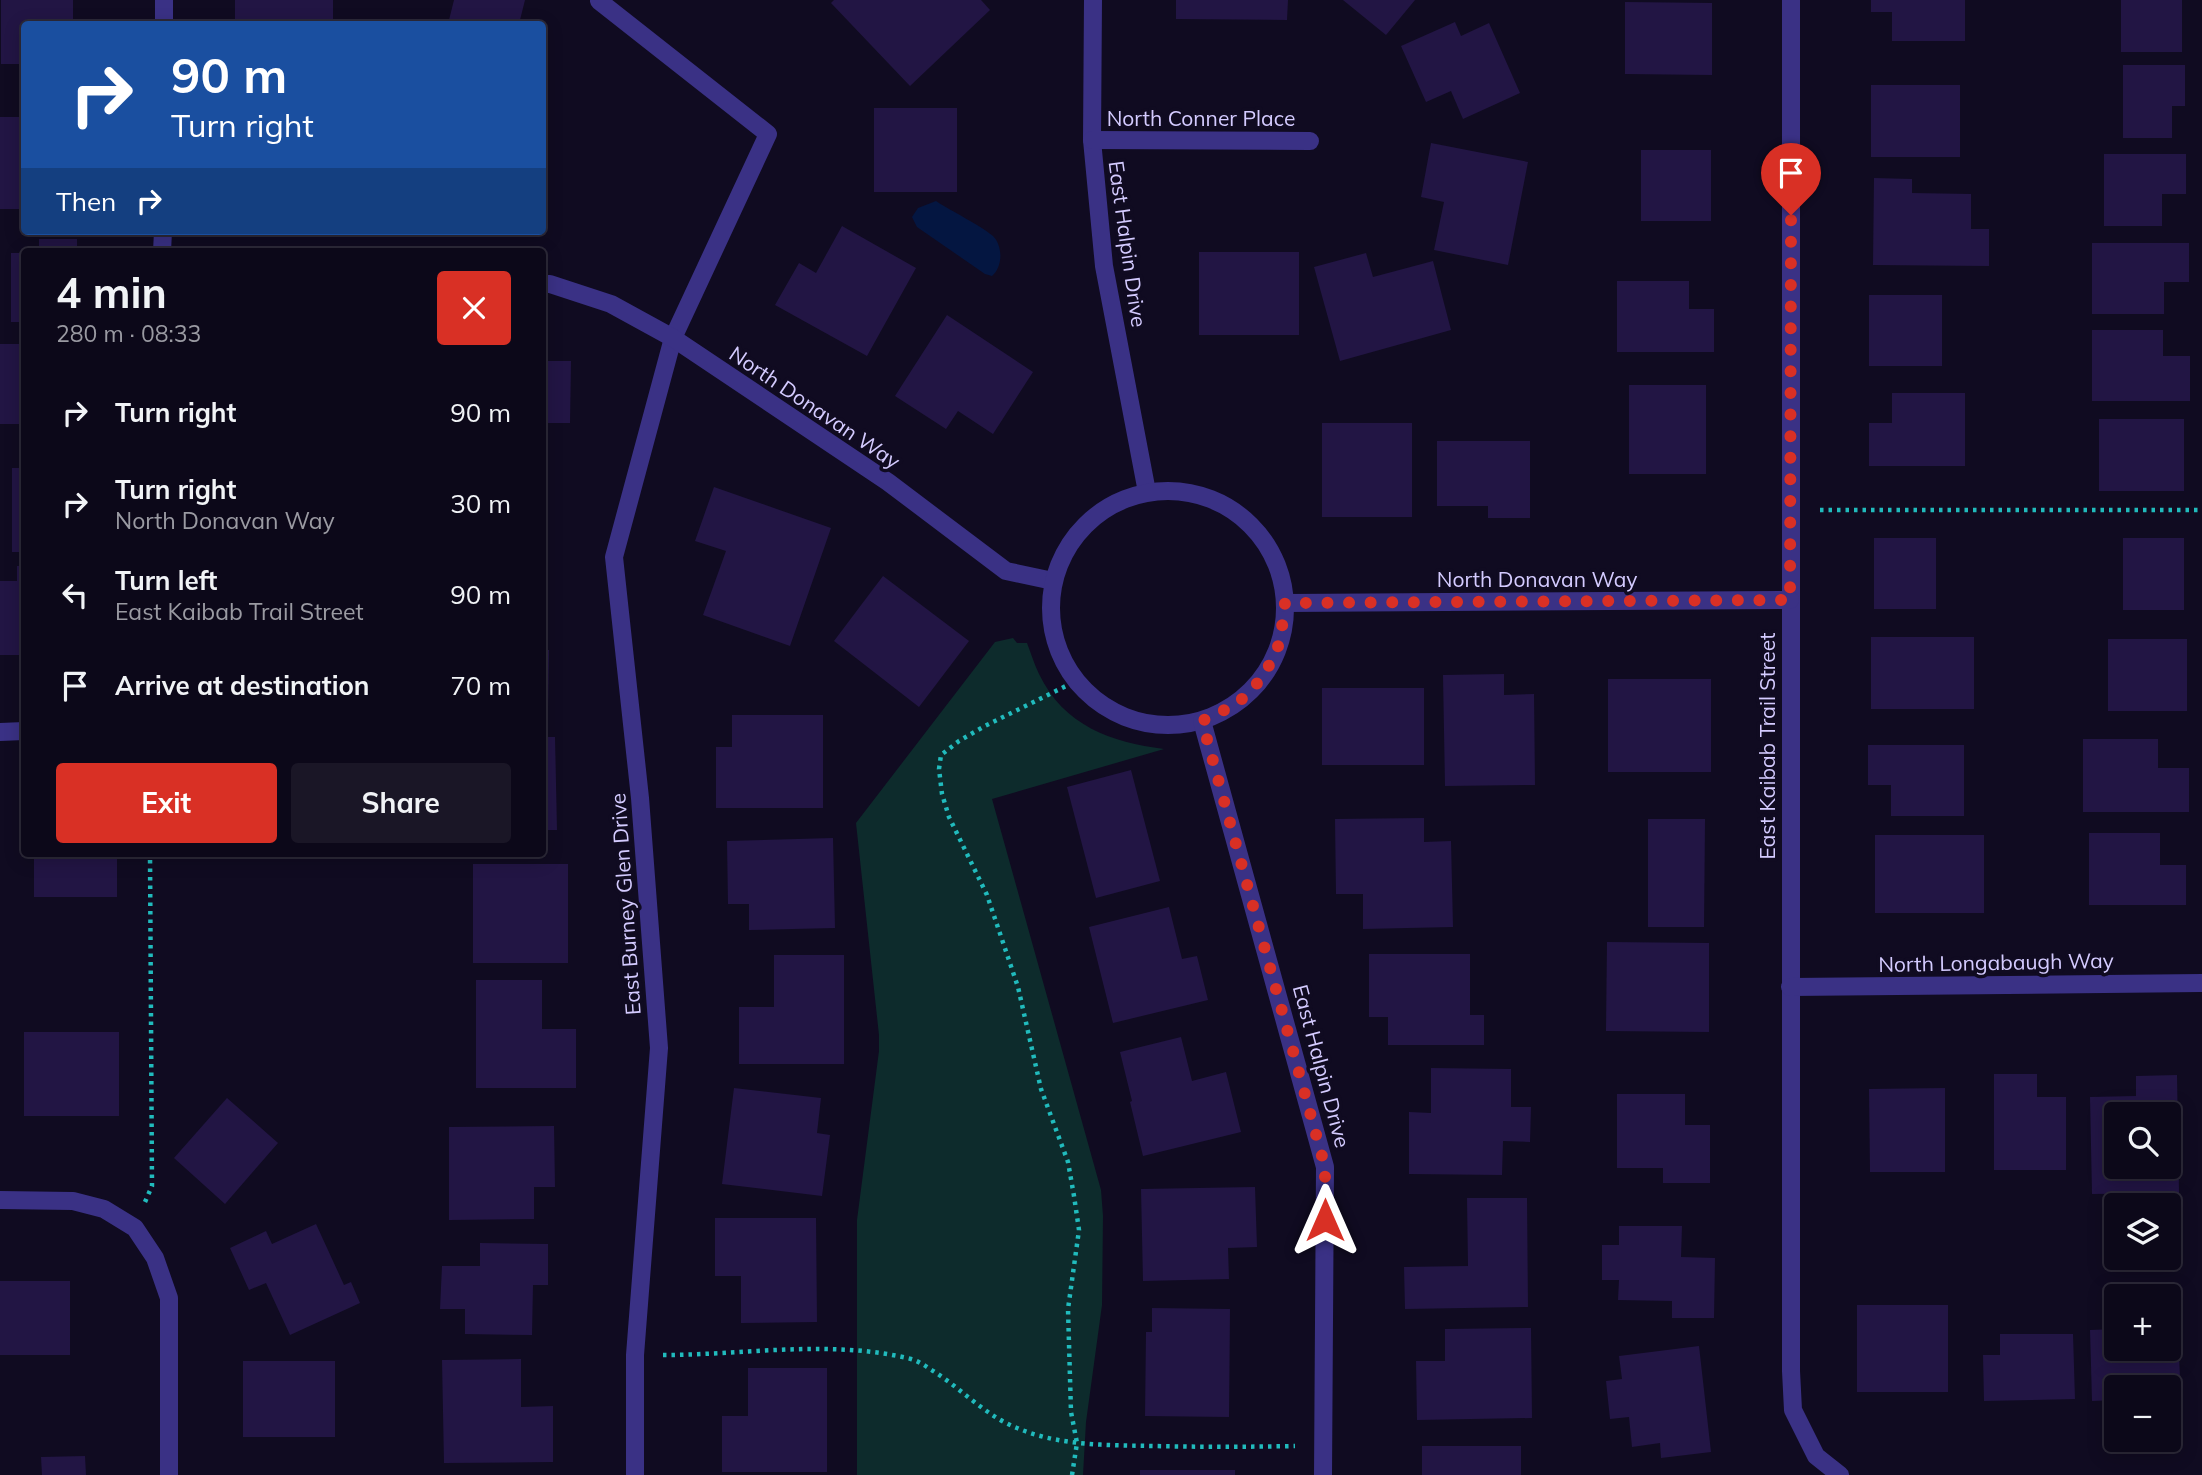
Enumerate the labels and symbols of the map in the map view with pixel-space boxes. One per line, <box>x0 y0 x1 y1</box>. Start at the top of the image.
street label: North Conner Place <box>1107 105 1295 131</box>
pin <box>1761 143 1821 215</box>
street label: East Halpin Drive <box>1103 159 1153 329</box>
street label: North Donavan Way <box>725 340 905 474</box>
street label: North Donavan Way <box>1437 566 1637 592</box>
street label: East Kaibab Trail Street <box>1754 633 1780 859</box>
street label: East Burney Glen Drive <box>604 792 646 1016</box>
street label: North Longabaugh Way <box>1878 947 2114 977</box>
street label: East Halpin Drive <box>1288 982 1356 1150</box>
position arrow <box>1288 1183 1362 1257</box>

